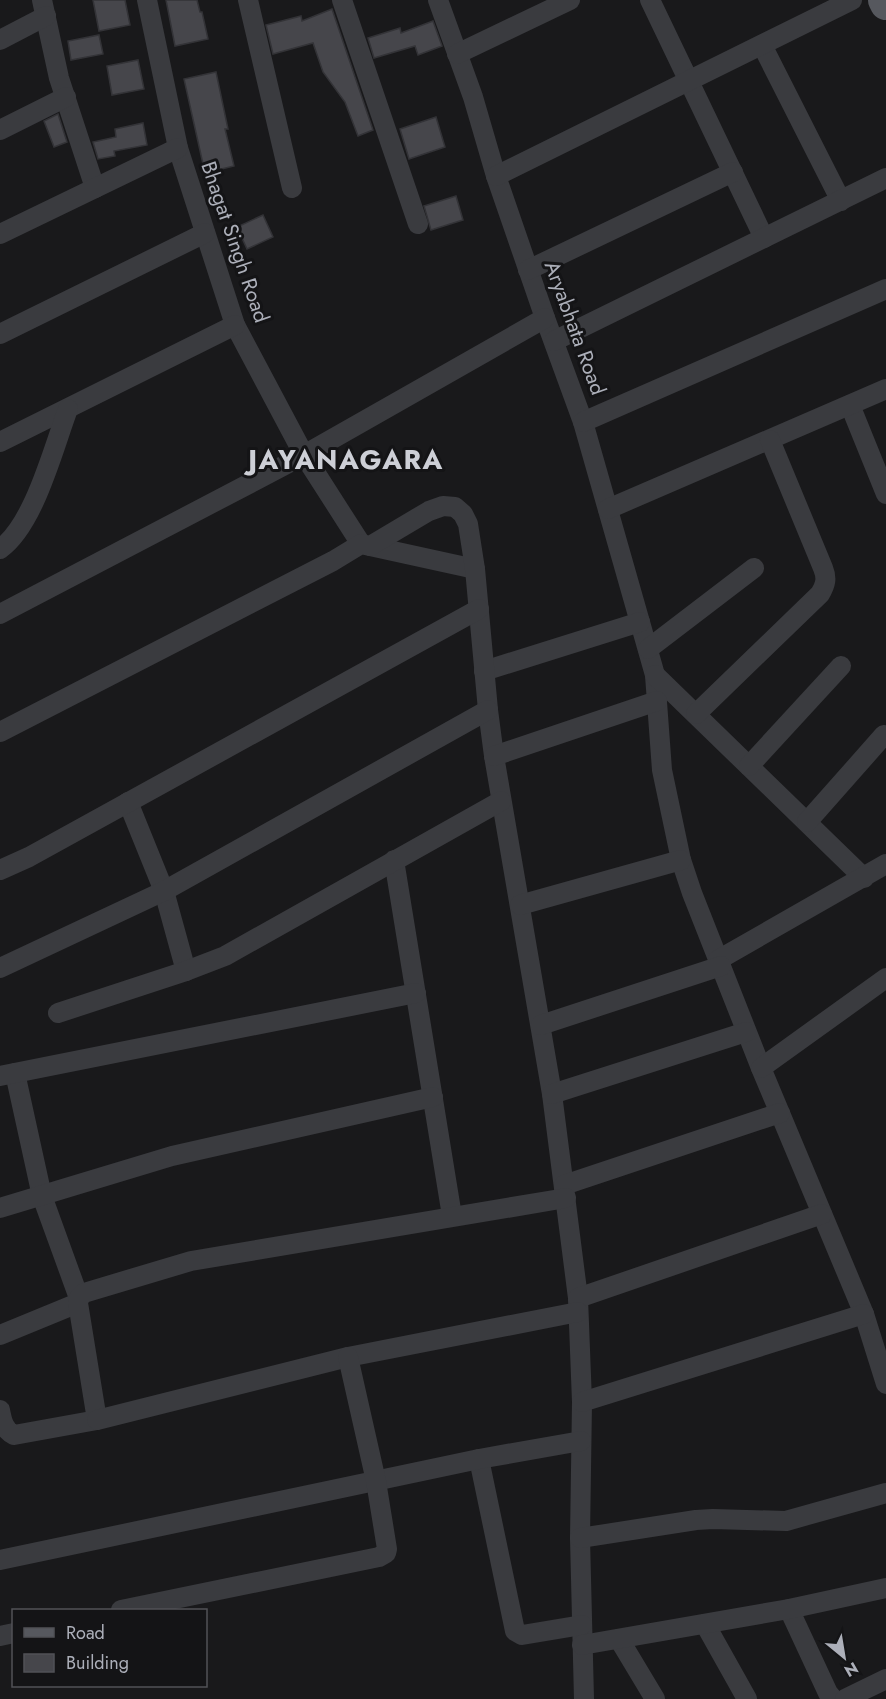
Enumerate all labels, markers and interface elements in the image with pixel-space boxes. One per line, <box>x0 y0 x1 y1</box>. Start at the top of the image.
street label: Bhagat Singh Road <box>193 157 277 327</box>
street label: Aryabhata Road <box>537 257 613 399</box>
district label: JAYANAGARA <box>243 440 444 479</box>
legend <box>12 1609 207 1687</box>
text: Road <box>66 1620 105 1646</box>
north arrow <box>814 1627 874 1687</box>
text: Building <box>66 1650 129 1676</box>
text: N <box>840 1656 863 1683</box>

